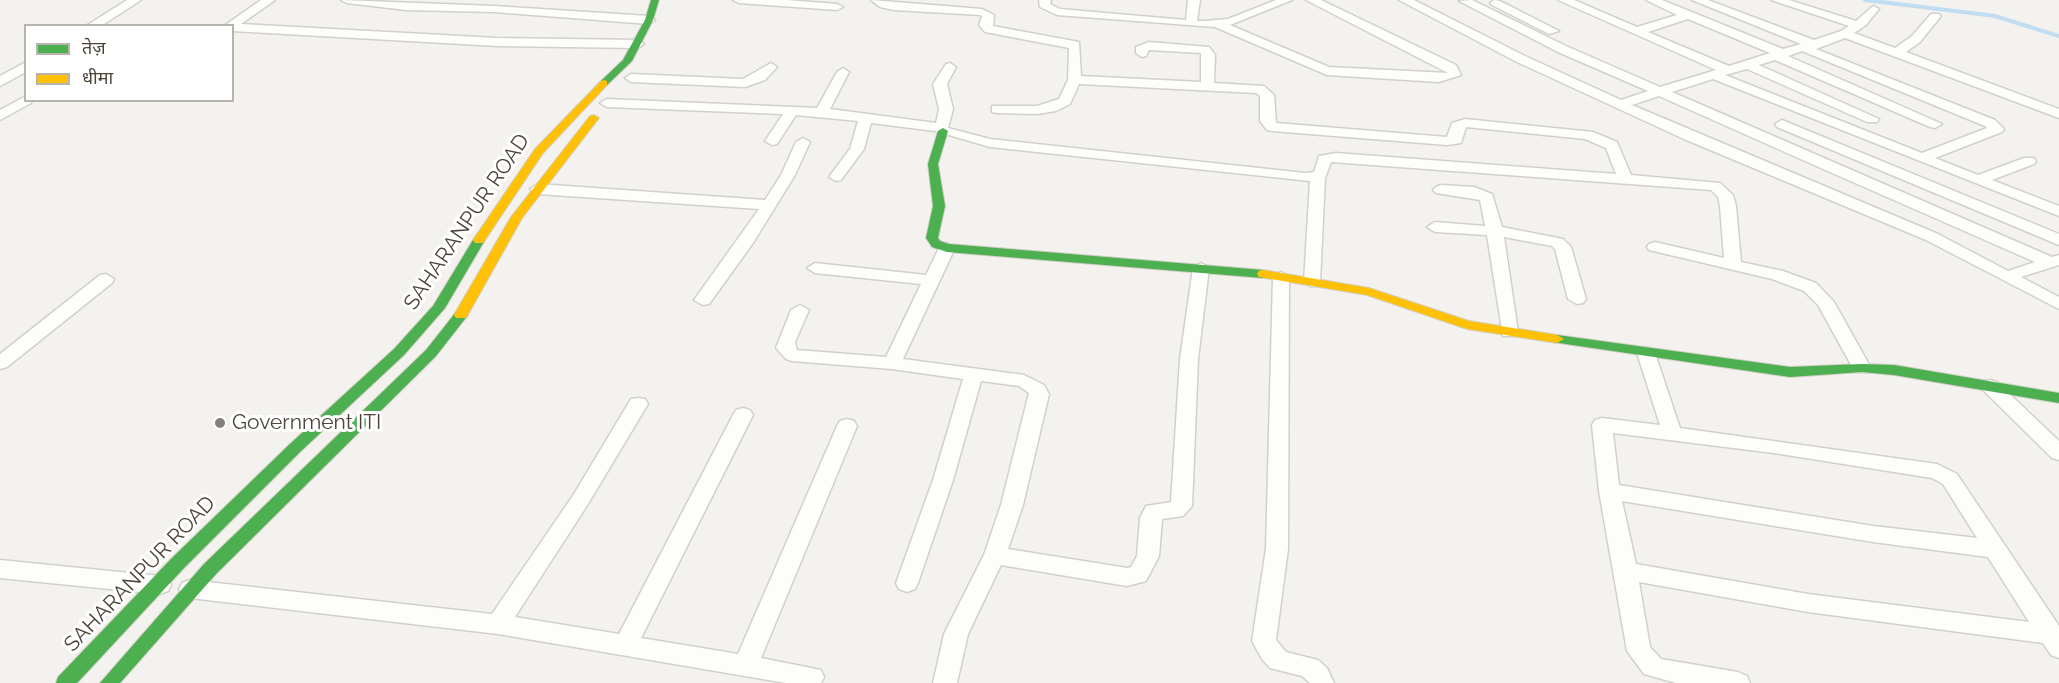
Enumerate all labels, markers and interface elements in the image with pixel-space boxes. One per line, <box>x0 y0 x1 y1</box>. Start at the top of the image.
legend <box>24 24 234 102</box>
text: तेज़ <box>82 37 106 58</box>
text: धीमा <box>82 67 113 88</box>
street label: SAHARANPUR ROAD <box>399 129 535 315</box>
place label: Government ITI <box>232 410 381 436</box>
marker: Government ITI <box>213 416 227 430</box>
street label: SAHARANPUR ROAD <box>59 491 221 657</box>

